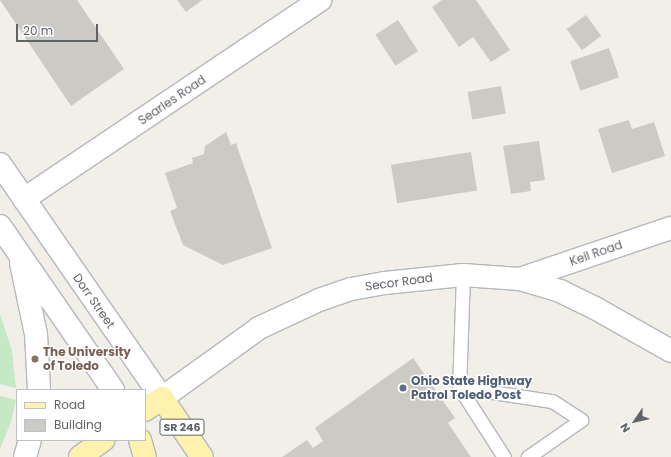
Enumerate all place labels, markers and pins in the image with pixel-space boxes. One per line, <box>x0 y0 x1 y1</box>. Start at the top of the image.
place label: The University of Toledo <box>43 345 131 373</box>
marker: The University of Toledo <box>30 354 40 364</box>
place label: Ohio State Highway Patrol Toledo Post <box>411 374 532 402</box>
marker: Ohio State Highway Patrol Toledo Post <box>398 383 408 393</box>

